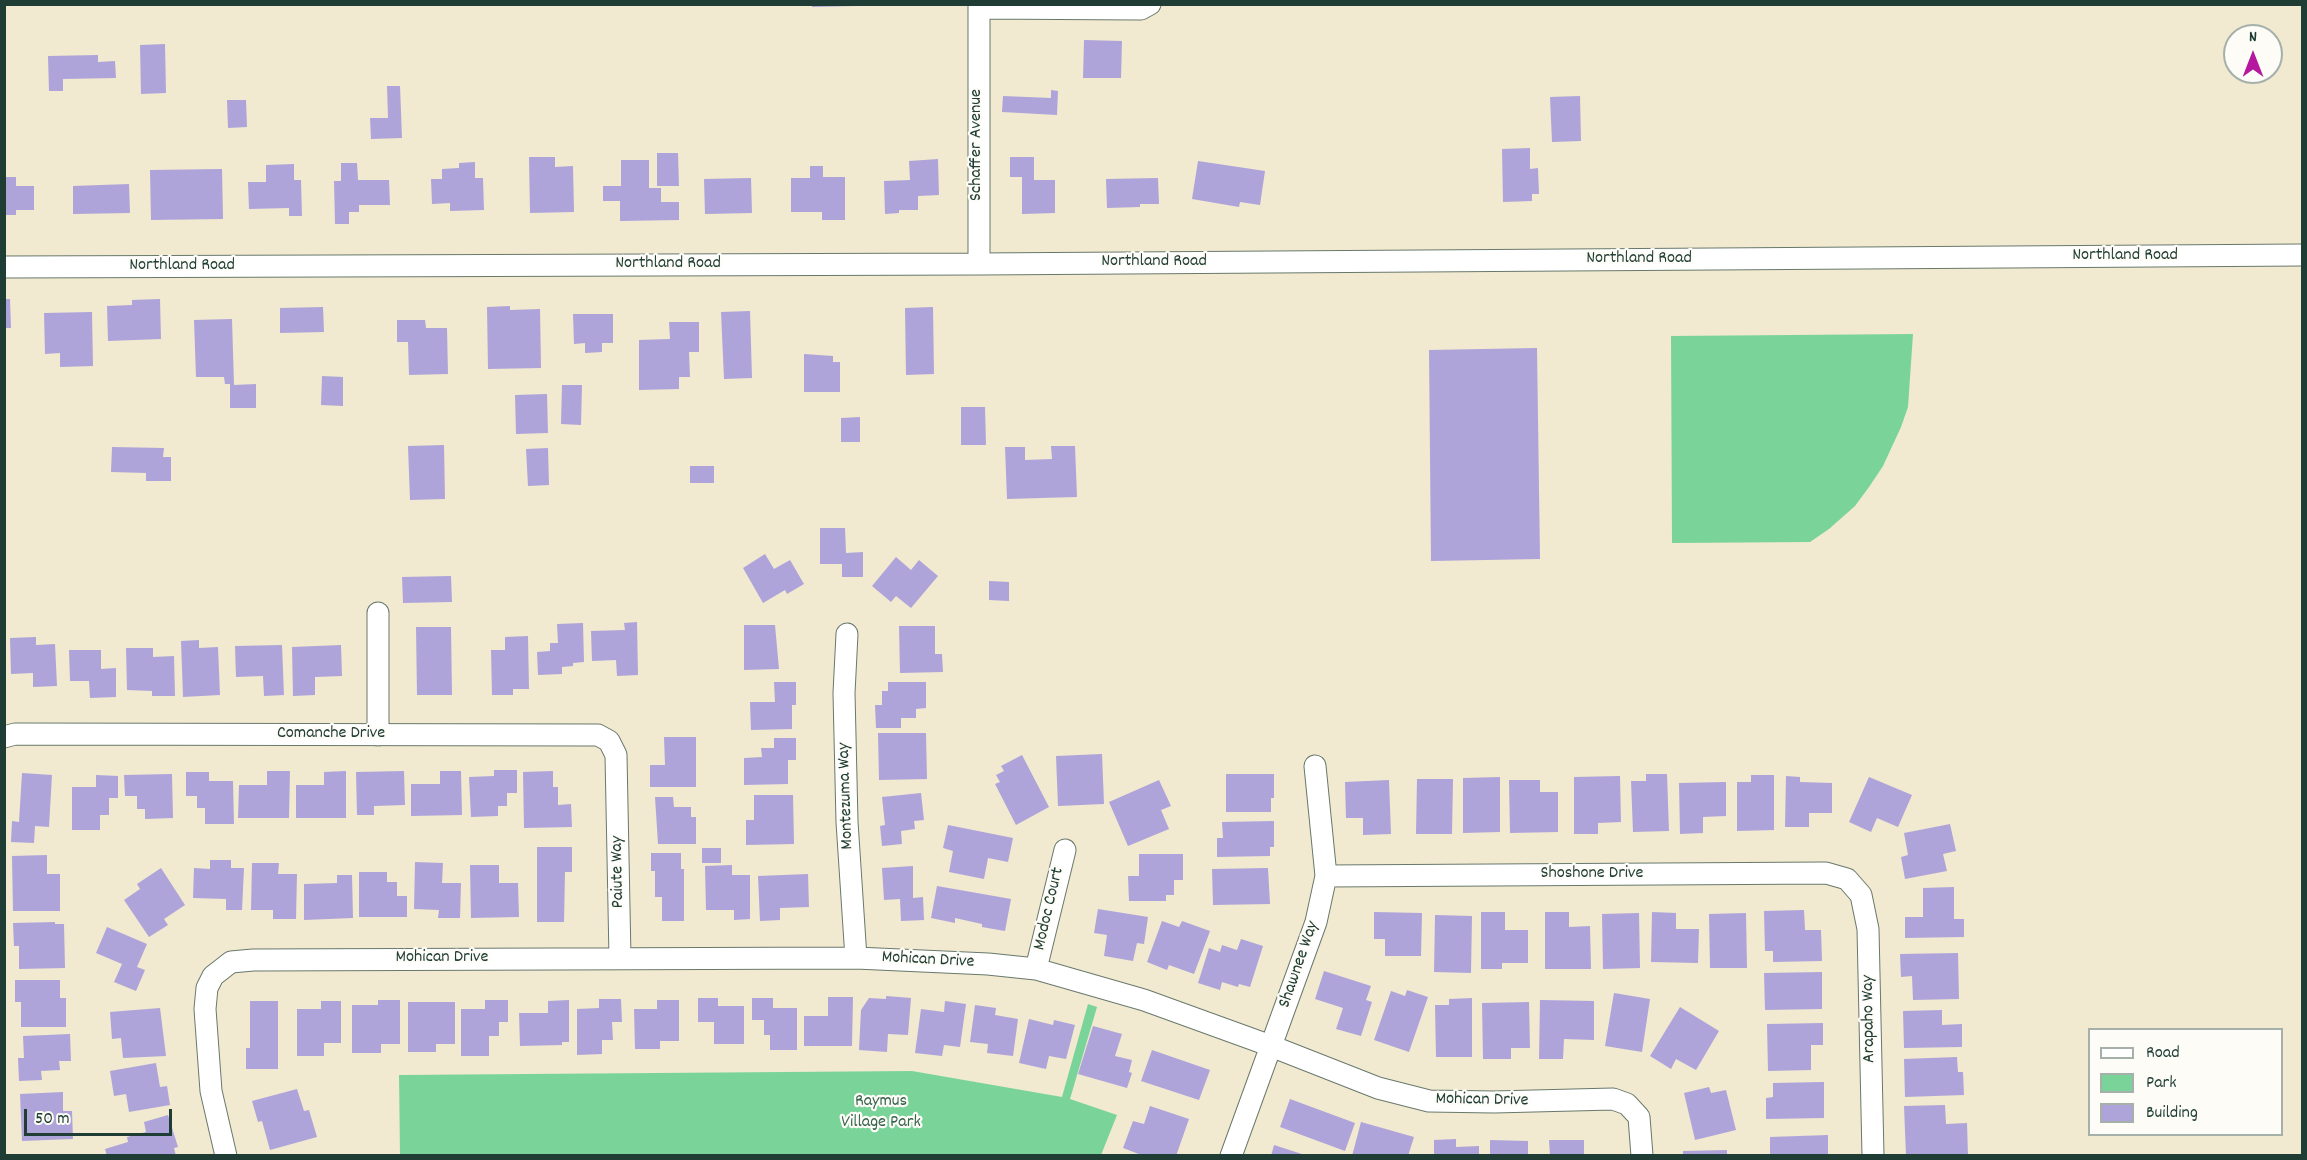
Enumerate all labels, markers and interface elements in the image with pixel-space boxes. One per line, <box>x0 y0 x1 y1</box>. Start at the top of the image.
north arrow <box>2223 24 2283 84</box>
text: N <box>2249 26 2257 49</box>
street label: Schaffer Avenue <box>967 89 989 201</box>
street label: Northland Road <box>2072 246 2178 268</box>
street label: Northland Road <box>1586 249 1692 271</box>
street label: Northland Road <box>1101 252 1207 274</box>
street label: Northland Road <box>615 254 721 276</box>
street label: Northland Road <box>129 256 235 278</box>
street label: Comanche Drive <box>277 724 385 746</box>
street label: Montezuma Way <box>834 742 860 850</box>
street label: Paiute Way <box>608 836 630 908</box>
street label: Shoshone Drive <box>1540 864 1644 886</box>
street label: Modoc Court <box>1030 865 1070 953</box>
street label: Shawnee Way <box>1275 919 1325 1011</box>
street label: Mohican Drive <box>396 948 488 970</box>
street label: Mohican Drive <box>881 948 975 974</box>
street label: Arapaho Way <box>1858 975 1882 1063</box>
legend <box>2088 1028 2283 1136</box>
text: Road <box>2146 1041 2180 1066</box>
text: Park <box>2146 1071 2177 1096</box>
street label: Mohican Drive <box>1435 1089 1529 1113</box>
park label: Raymus Village Park <box>841 1092 921 1134</box>
scale bar <box>27 1097 176 1135</box>
text: Building <box>2146 1101 2198 1126</box>
text: 50 m <box>35 1107 70 1132</box>

